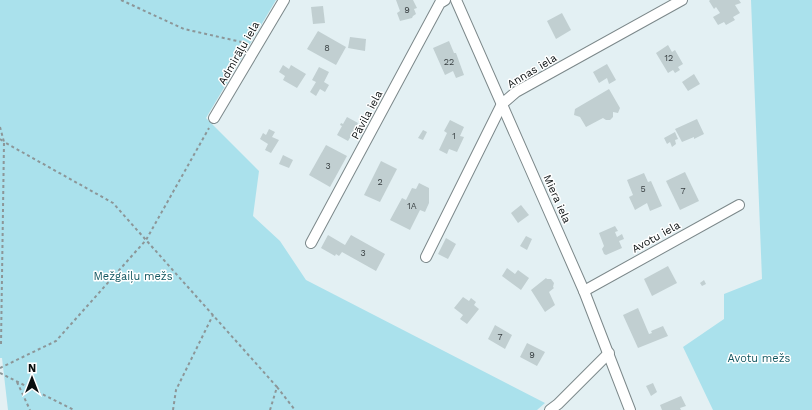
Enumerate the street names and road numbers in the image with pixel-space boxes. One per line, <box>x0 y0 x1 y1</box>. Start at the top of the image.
street label: Admirāļu iela <box>216 19 262 87</box>
street label: Annas iela <box>505 51 559 91</box>
street label: Pāvila iela <box>349 88 385 142</box>
street label: Miera iela <box>541 173 573 225</box>
street label: Avotu iela <box>630 218 682 256</box>

